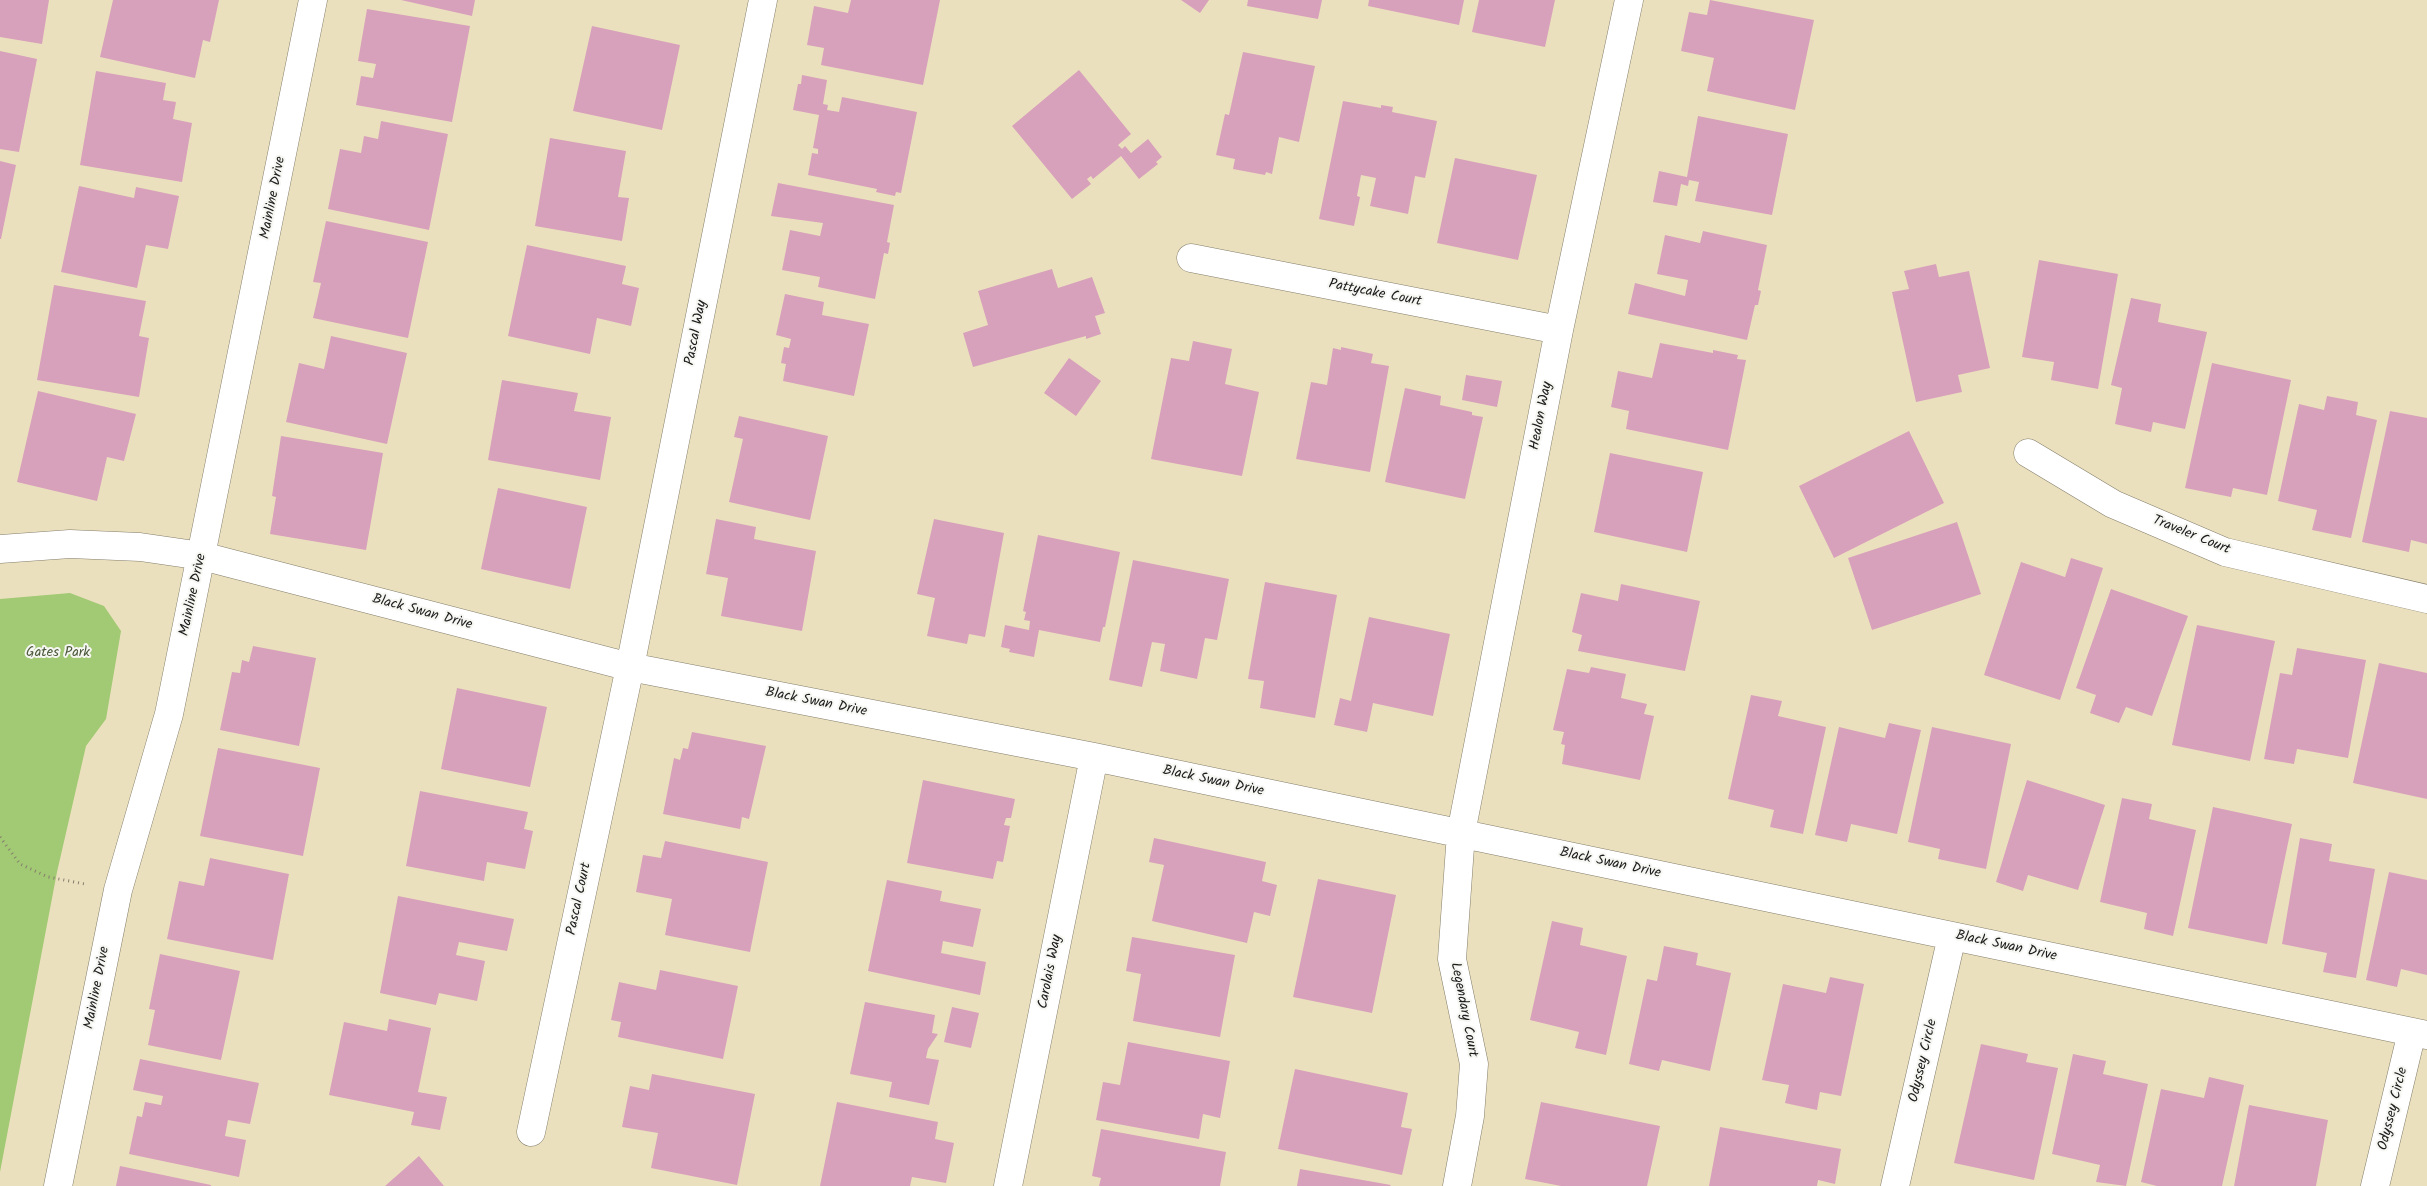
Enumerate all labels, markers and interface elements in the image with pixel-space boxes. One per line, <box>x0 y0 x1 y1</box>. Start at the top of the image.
street label: Mainline Drive <box>258 155 290 241</box>
street label: Pattycake Court <box>1327 277 1423 311</box>
street label: Pascal Way <box>682 299 712 367</box>
street label: Healon Way <box>1527 380 1557 452</box>
street label: Traveler Court <box>2150 513 2232 559</box>
street label: Mainline Drive <box>177 552 211 638</box>
street label: Black Swan Drive <box>370 592 474 634</box>
park label: Gates Park <box>26 646 90 662</box>
street label: Black Swan Drive <box>764 685 868 721</box>
street label: Black Swan Drive <box>1161 763 1265 801</box>
street label: Black Swan Drive <box>1558 845 1662 883</box>
street label: Pascal Court <box>564 861 596 937</box>
street label: Black Swan Drive <box>1954 928 2058 966</box>
street label: Carolais Way <box>1036 934 1066 1010</box>
street label: Mainline Drive <box>82 945 114 1031</box>
street label: Legendary Court <box>1446 961 1480 1059</box>
street label: Odyssey Circle <box>1906 1018 1942 1104</box>
street label: Odyssey Circle <box>2376 1066 2412 1152</box>

